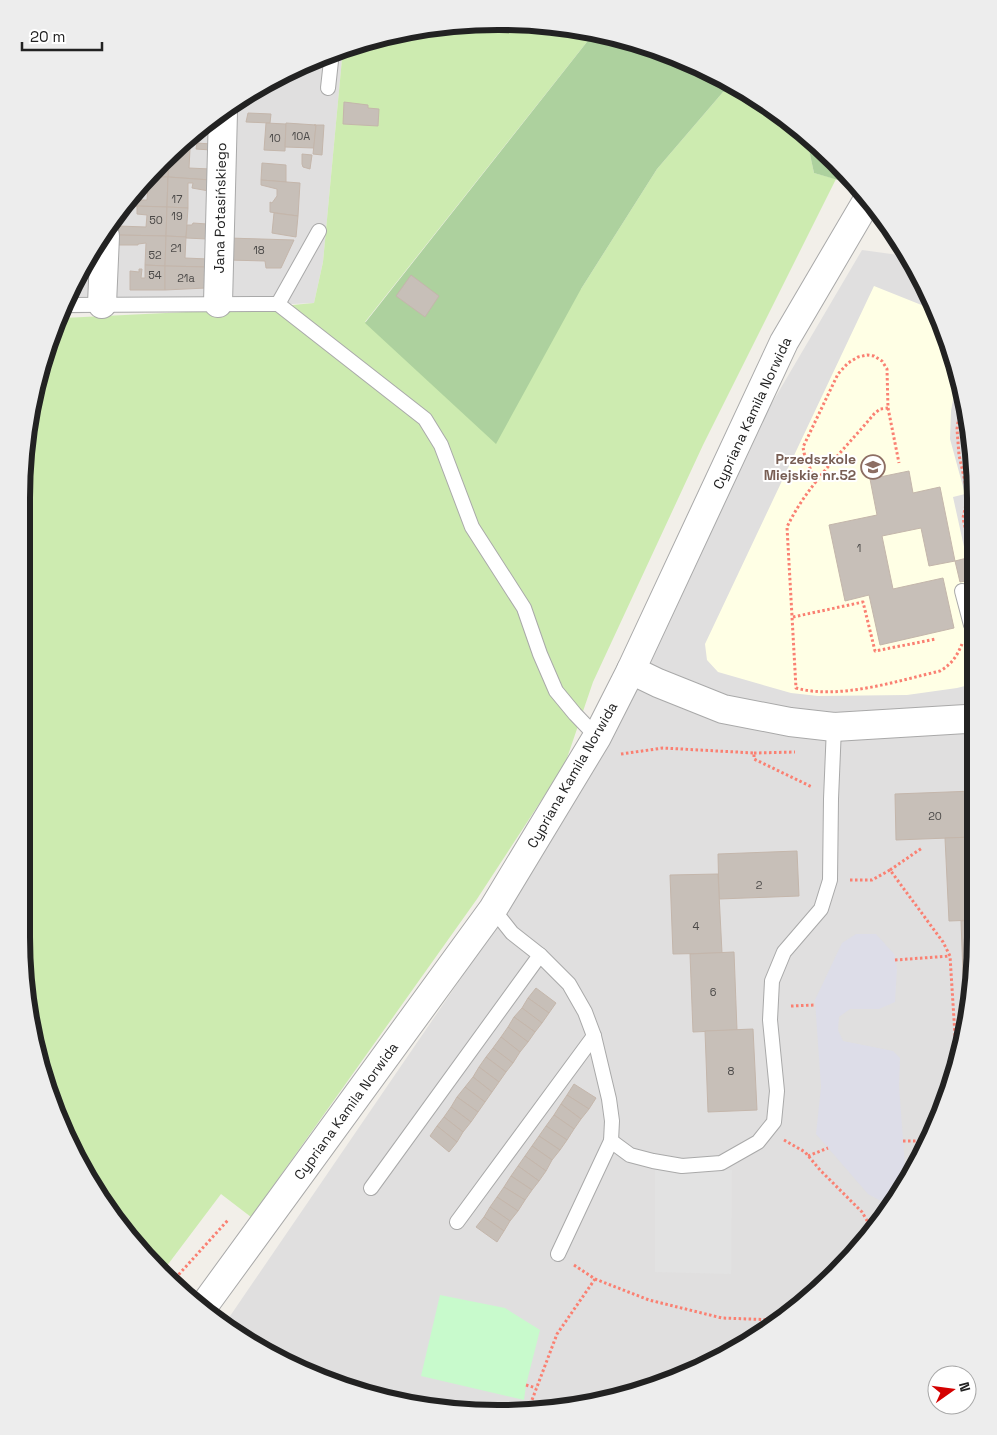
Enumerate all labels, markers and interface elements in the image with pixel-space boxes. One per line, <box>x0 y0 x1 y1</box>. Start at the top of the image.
scale bar <box>22 20 102 52</box>
text: 20 m <box>30 27 65 46</box>
house number: 10A <box>292 129 310 143</box>
house number: 10 <box>269 131 281 145</box>
street label: Jana Potasińskiego <box>210 142 230 274</box>
house number: 17 <box>172 192 182 206</box>
house number: 19 <box>171 209 183 223</box>
house number: 50 <box>149 213 163 227</box>
house number: 21 <box>170 241 182 255</box>
house number: 18 <box>253 243 265 257</box>
house number: 52 <box>148 248 162 262</box>
house number: 54 <box>148 268 162 282</box>
house number: 21a <box>177 271 195 285</box>
street label: Cypriana Kamila Norwida <box>709 334 795 492</box>
place label: Przedszkole Miejskie nr.52 <box>764 450 856 484</box>
school or university icon: Przedszkole Miejskie nr.52 <box>860 454 886 480</box>
house number: 1 <box>857 541 861 555</box>
street label: Cypriana Kamila Norwida <box>523 699 621 851</box>
house number: 20 <box>928 809 942 823</box>
house number: 2 <box>756 878 763 892</box>
house number: 4 <box>693 919 700 933</box>
house number: 6 <box>710 985 717 999</box>
street label: Cypriana Kamila Norwida <box>290 1039 402 1183</box>
house number: 8 <box>728 1064 735 1078</box>
north arrow <box>927 1365 977 1415</box>
text: N <box>955 1380 974 1394</box>

